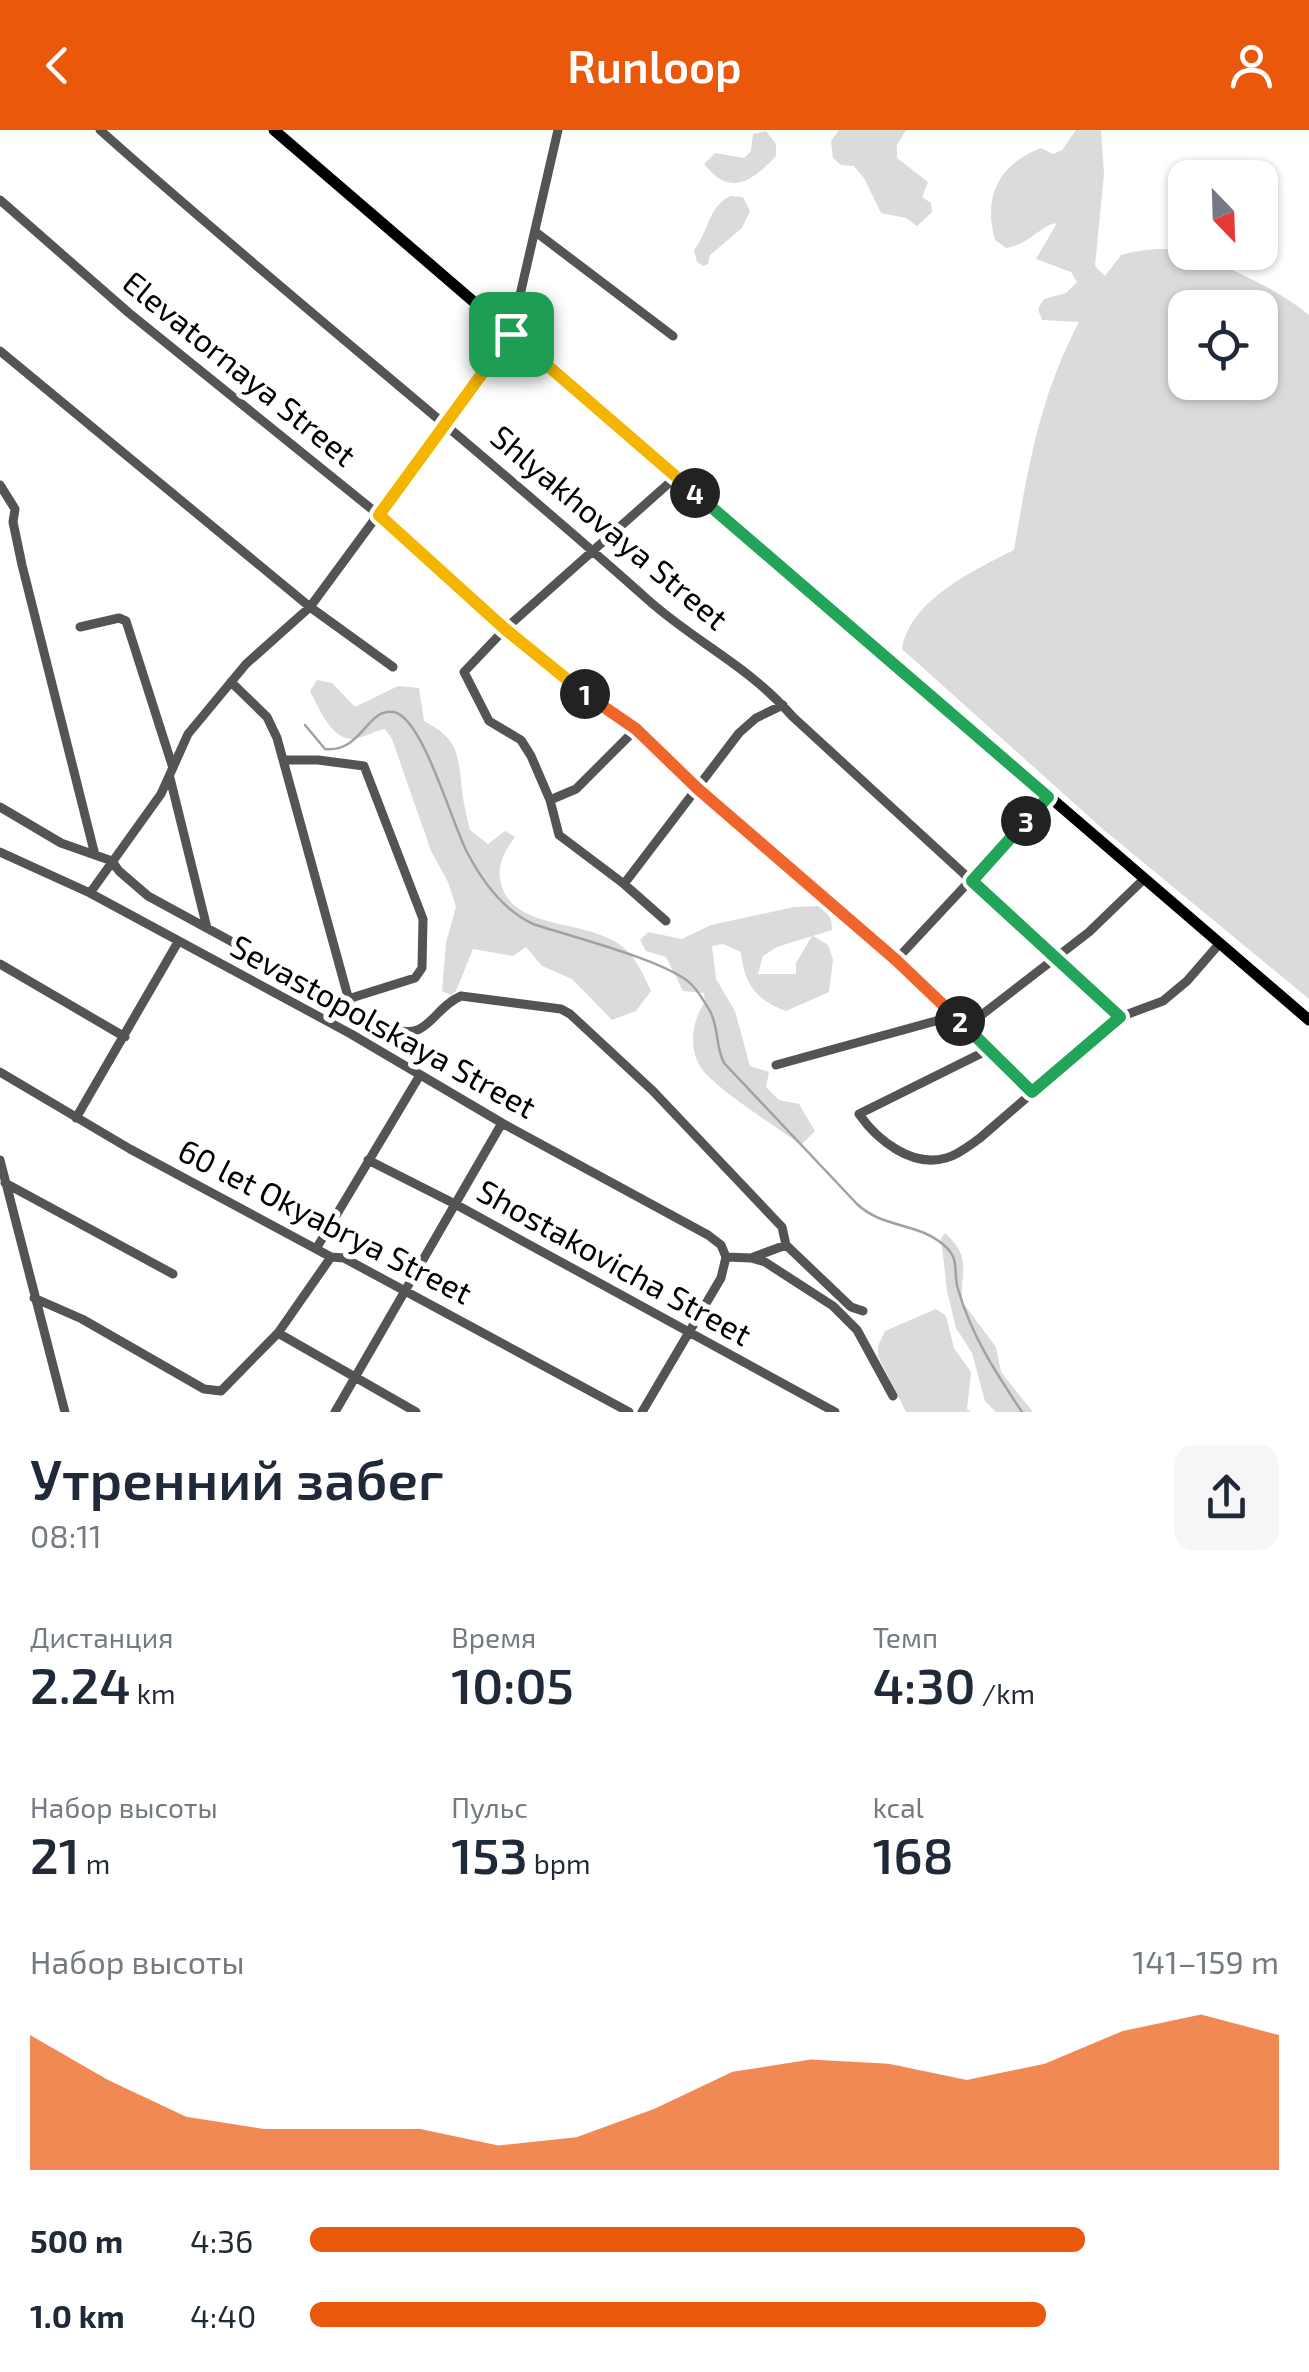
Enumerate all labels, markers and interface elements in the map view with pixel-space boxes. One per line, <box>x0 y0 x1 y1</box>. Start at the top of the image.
icon: back <box>30 38 85 93</box>
text: Runloop <box>567 38 742 92</box>
icon: person <box>1224 38 1279 93</box>
north arrow <box>1168 160 1278 270</box>
map controls <box>1168 160 1278 400</box>
street label: Elevatornaya Street <box>116 262 364 473</box>
button: locate <box>1168 290 1278 400</box>
pin <box>469 292 554 377</box>
icon: arrive <box>484 307 539 362</box>
street label: Shlyakhovaya Street <box>484 416 736 637</box>
pin: 4 <box>670 468 720 518</box>
text: 4 <box>686 476 704 510</box>
pin: 1 <box>560 669 610 719</box>
text: 1 <box>579 677 591 711</box>
pin: 3 <box>1001 796 1051 846</box>
text: 3 <box>1018 804 1034 838</box>
street label: Sevastopolskaya Street <box>225 926 543 1125</box>
pin: 2 <box>935 996 985 1046</box>
text: 2 <box>952 1004 968 1038</box>
street label: 60 let Okyabrya Street <box>173 1130 479 1311</box>
street label: Shostakovicha Street <box>471 1170 759 1352</box>
text: Утренний забег <box>30 1445 444 1511</box>
button: share <box>1174 1445 1279 1550</box>
text: 08:11 <box>30 1516 102 1554</box>
text: Дистанция <box>30 1620 173 1654</box>
text: Время <box>451 1620 536 1654</box>
text: Темп <box>873 1620 938 1654</box>
text: 2.24 <box>30 1654 131 1714</box>
text: 10:05 <box>451 1654 574 1714</box>
text: 4:30 <box>873 1654 976 1714</box>
text: km <box>131 1676 176 1710</box>
text: /km <box>976 1676 1035 1710</box>
text: Набор высоты <box>30 1790 218 1824</box>
text: Пульс <box>451 1790 528 1824</box>
text: kcal <box>873 1790 924 1824</box>
text: 21 <box>30 1824 80 1884</box>
text: 153 <box>451 1824 528 1884</box>
text: 168 <box>873 1824 953 1884</box>
text: m <box>80 1846 110 1880</box>
text: bpm <box>528 1846 591 1880</box>
text: Набор высоты <box>30 1942 245 1980</box>
text: 141–159 m <box>1133 1942 1279 1980</box>
text: 500 m <box>30 2221 123 2259</box>
text: 4:36 <box>190 2221 253 2259</box>
text: 1.0 km <box>30 2296 125 2334</box>
text: 4:40 <box>190 2296 256 2334</box>

